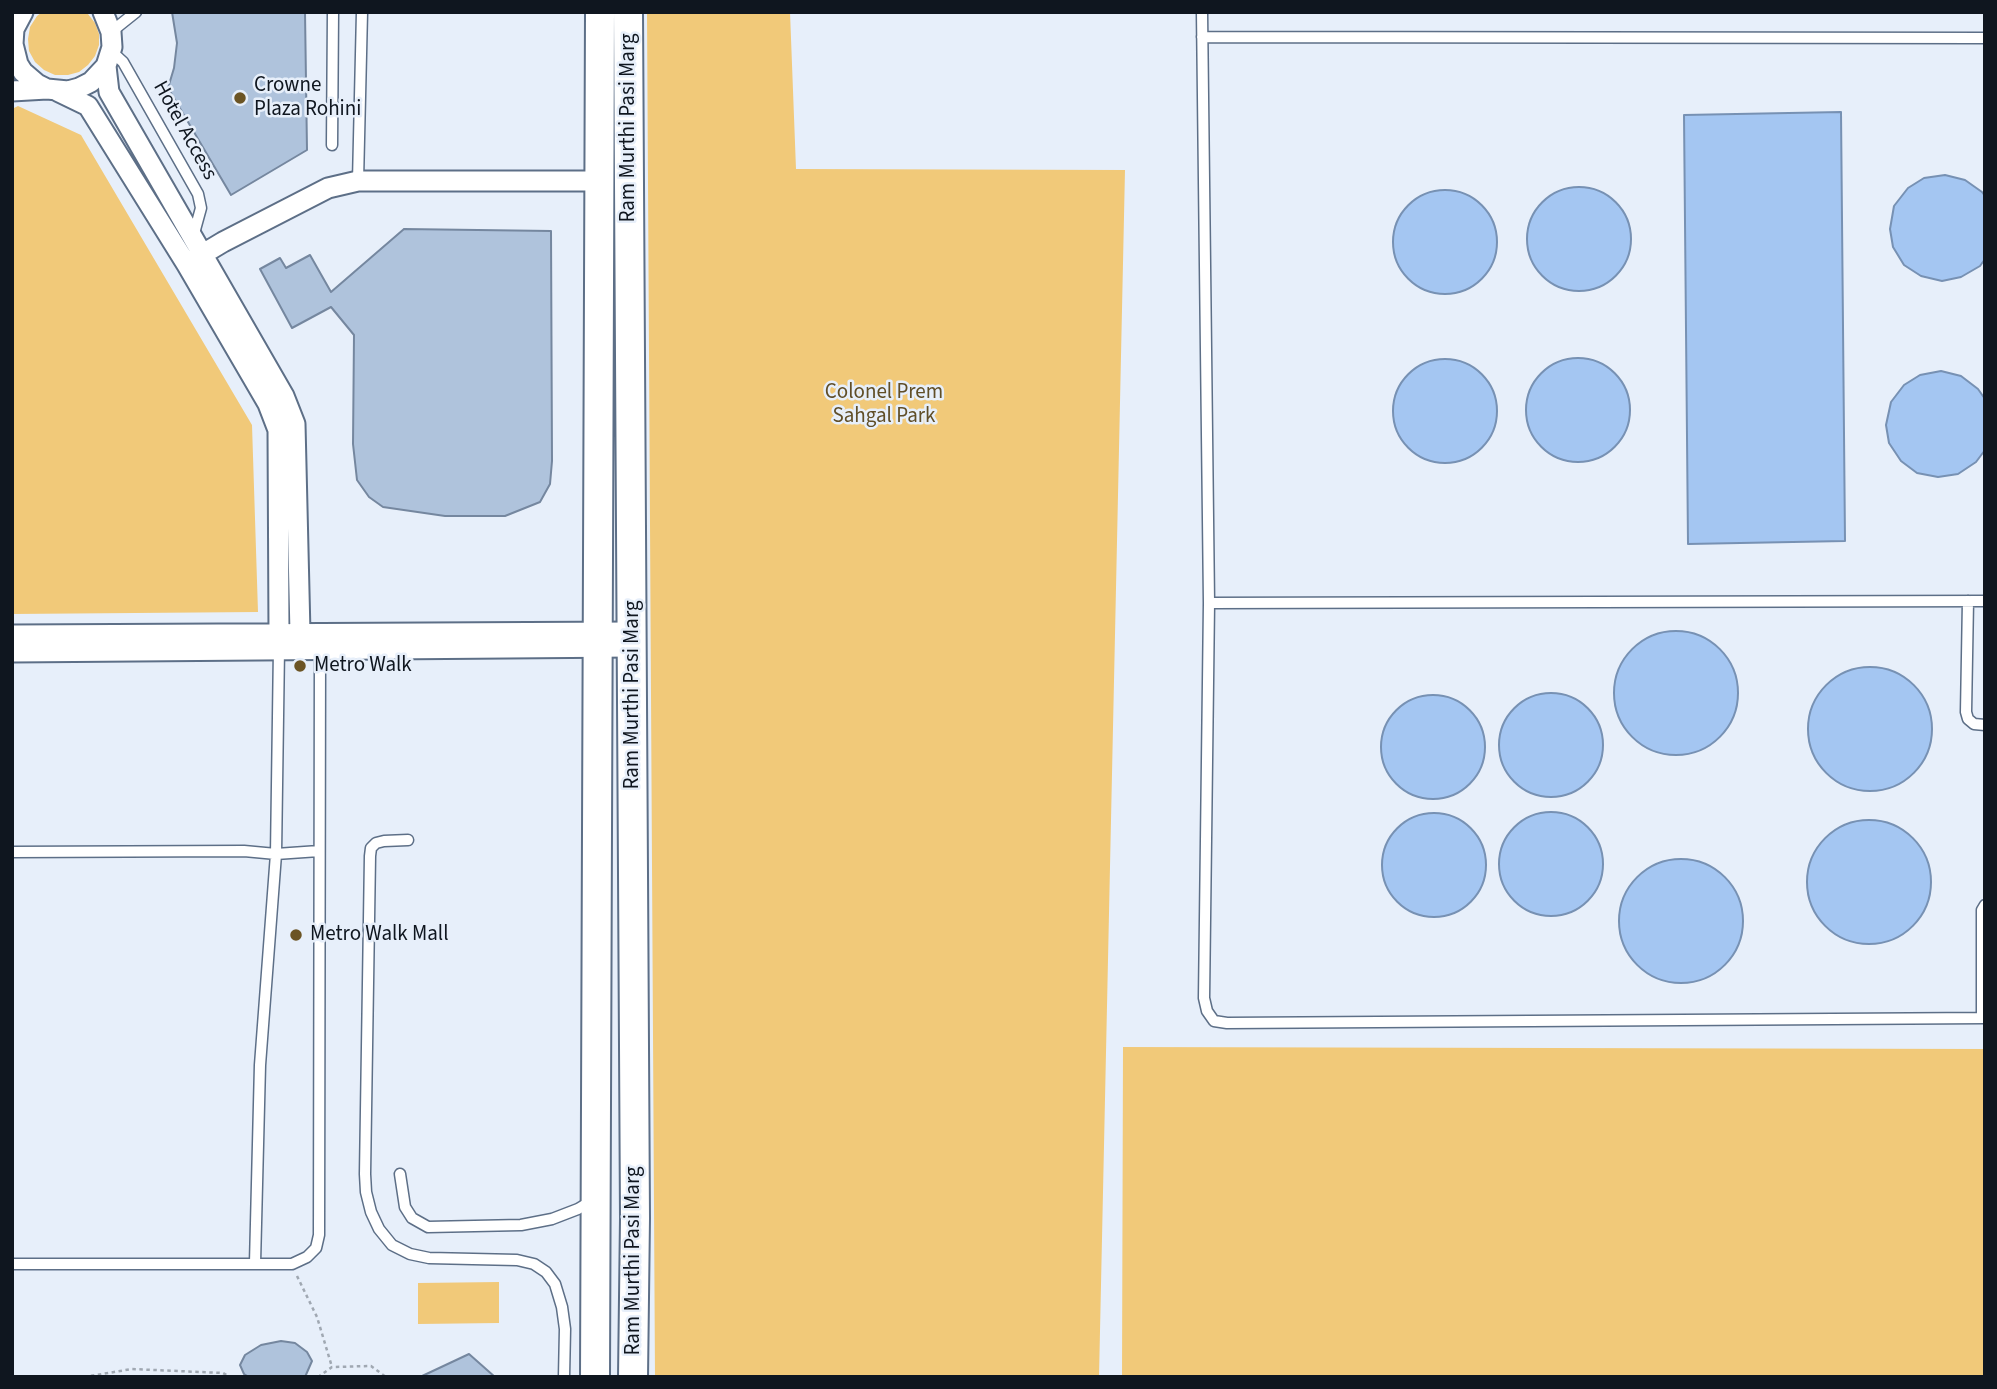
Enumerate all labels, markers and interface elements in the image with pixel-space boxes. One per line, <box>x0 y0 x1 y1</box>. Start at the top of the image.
street label: Ram Murthi Pasi Marg <box>616 33 642 223</box>
place label: Crowne Plaza Rohini <box>254 73 361 123</box>
street label: Hotel Access <box>147 77 221 185</box>
marker: Crowne Plaza Rohini <box>232 90 248 106</box>
park label: Colonel Prem Sahgal Park <box>825 380 943 430</box>
street label: Ram Murthi Pasi Marg <box>620 600 646 790</box>
place label: Metro Walk <box>314 653 412 679</box>
marker: Metro Walk <box>292 658 308 674</box>
place label: Metro Walk Mall <box>310 922 448 948</box>
marker: Metro Walk Mall <box>288 927 304 943</box>
street label: Ram Murthi Pasi Marg <box>621 1166 647 1356</box>

